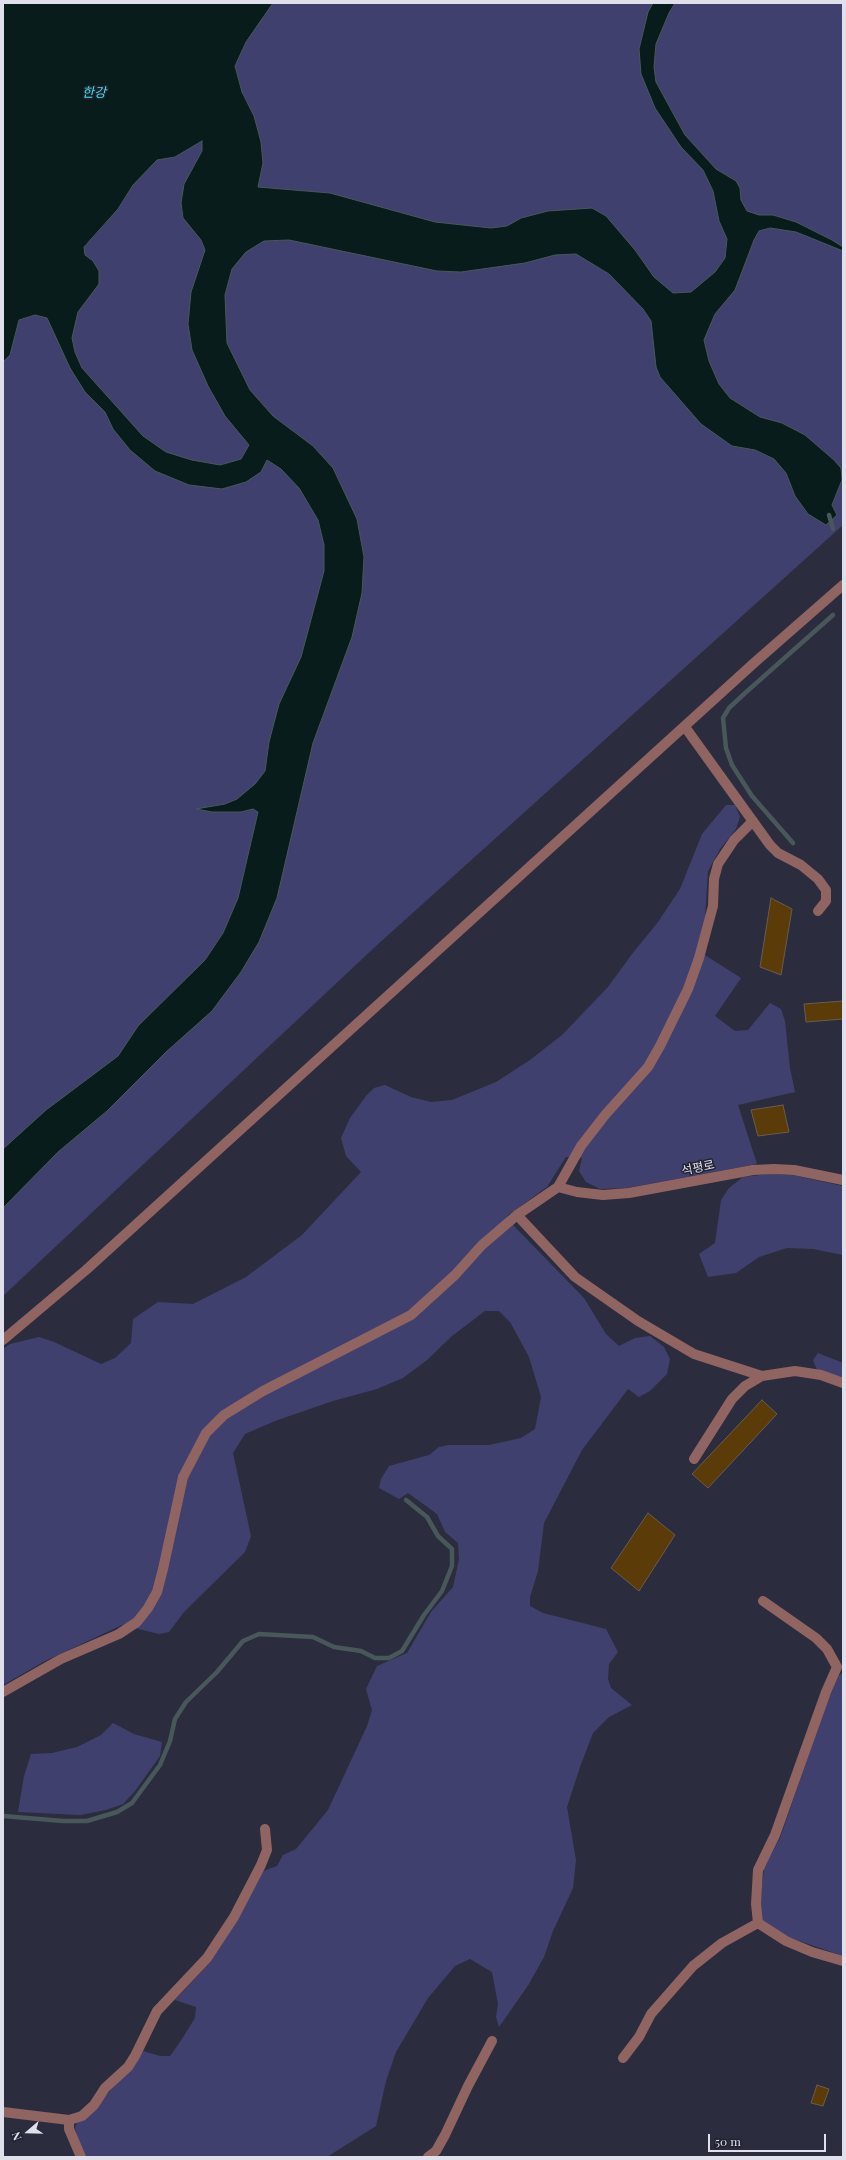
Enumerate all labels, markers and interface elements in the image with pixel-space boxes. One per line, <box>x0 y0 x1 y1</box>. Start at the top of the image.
water label: 한강 <box>82 85 106 101</box>
street label: 석평로 <box>680 1158 716 1178</box>
north arrow <box>8 2112 48 2152</box>
scale bar <box>710 2126 828 2152</box>
text: N <box>8 2130 25 2143</box>
text: 50 m <box>715 2133 741 2149</box>

